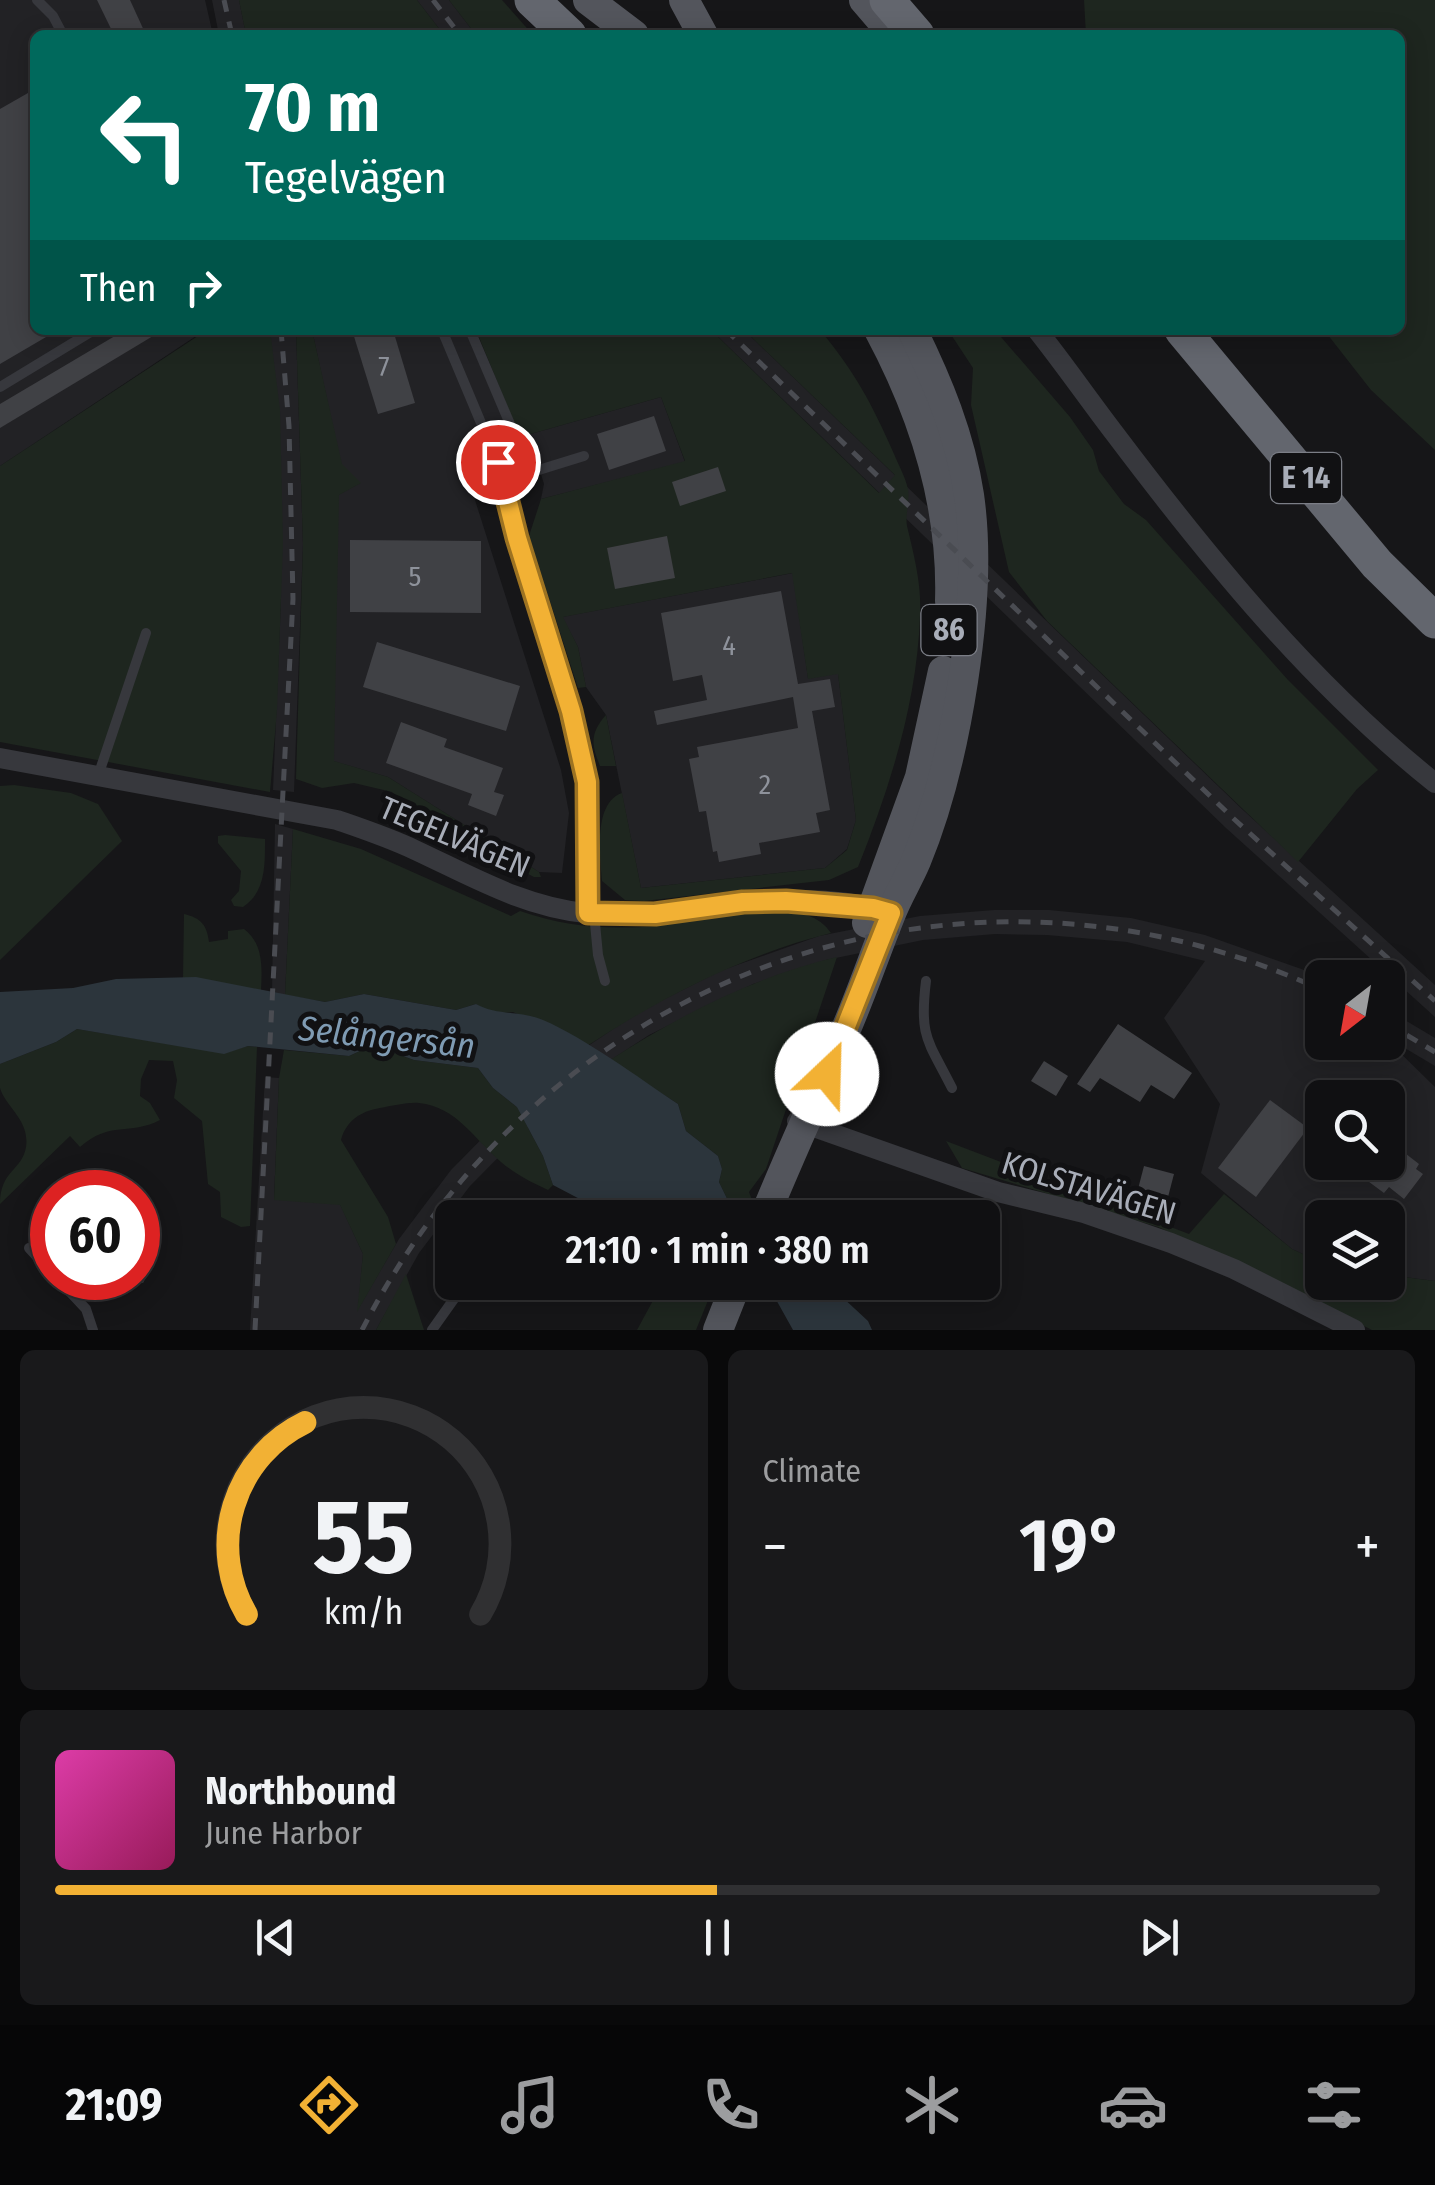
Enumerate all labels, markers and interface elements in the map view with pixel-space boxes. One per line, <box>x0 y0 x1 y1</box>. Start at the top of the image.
text: 70 m <box>245 66 380 150</box>
icon: left <box>80 70 210 200</box>
text: Tegelvägen <box>245 151 447 205</box>
icon: right <box>176 260 231 315</box>
text: Then <box>80 265 156 311</box>
house number: 7 <box>378 350 390 383</box>
pin <box>456 420 541 505</box>
icon: arrive <box>471 435 526 490</box>
road number: E 14 <box>1271 453 1341 503</box>
house number: 5 <box>409 560 421 593</box>
road number: 86 <box>922 605 976 655</box>
house number: 4 <box>722 629 736 662</box>
house number: 2 <box>759 768 771 801</box>
street label: TEGELVÄGEN <box>374 788 536 886</box>
north arrow <box>1305 960 1405 1060</box>
map controls <box>1305 960 1405 1300</box>
water label: Selångersån <box>296 1007 477 1067</box>
position arrow <box>775 1022 879 1126</box>
button: search <box>1305 1080 1405 1180</box>
street label: KOLSTAVÄGEN <box>997 1143 1181 1233</box>
speed limit sign: 60 <box>30 1170 160 1300</box>
button: layers <box>1305 1200 1405 1300</box>
text: 21:10 · 1 min · 380 m <box>565 1227 870 1273</box>
text: Climate <box>763 1452 861 1490</box>
text: 55 <box>313 1475 415 1600</box>
text: 19° <box>1019 1501 1123 1591</box>
text: − <box>763 1514 787 1580</box>
text: + <box>1355 1514 1380 1580</box>
text: km/h <box>324 1591 404 1633</box>
text: Northbound <box>205 1768 397 1814</box>
text: June Harbor <box>205 1814 362 1852</box>
icon: previous <box>248 1910 303 1965</box>
icon: pause <box>690 1910 745 1965</box>
icon: next <box>1132 1910 1187 1965</box>
icon: directions <box>294 2070 364 2140</box>
icon: music <box>495 2070 565 2140</box>
icon: phone <box>696 2070 766 2140</box>
icon: climate <box>897 2070 967 2140</box>
icon: car <box>1098 2070 1168 2140</box>
icon: filters <box>1299 2070 1369 2140</box>
text: 21:09 <box>66 2078 162 2132</box>

